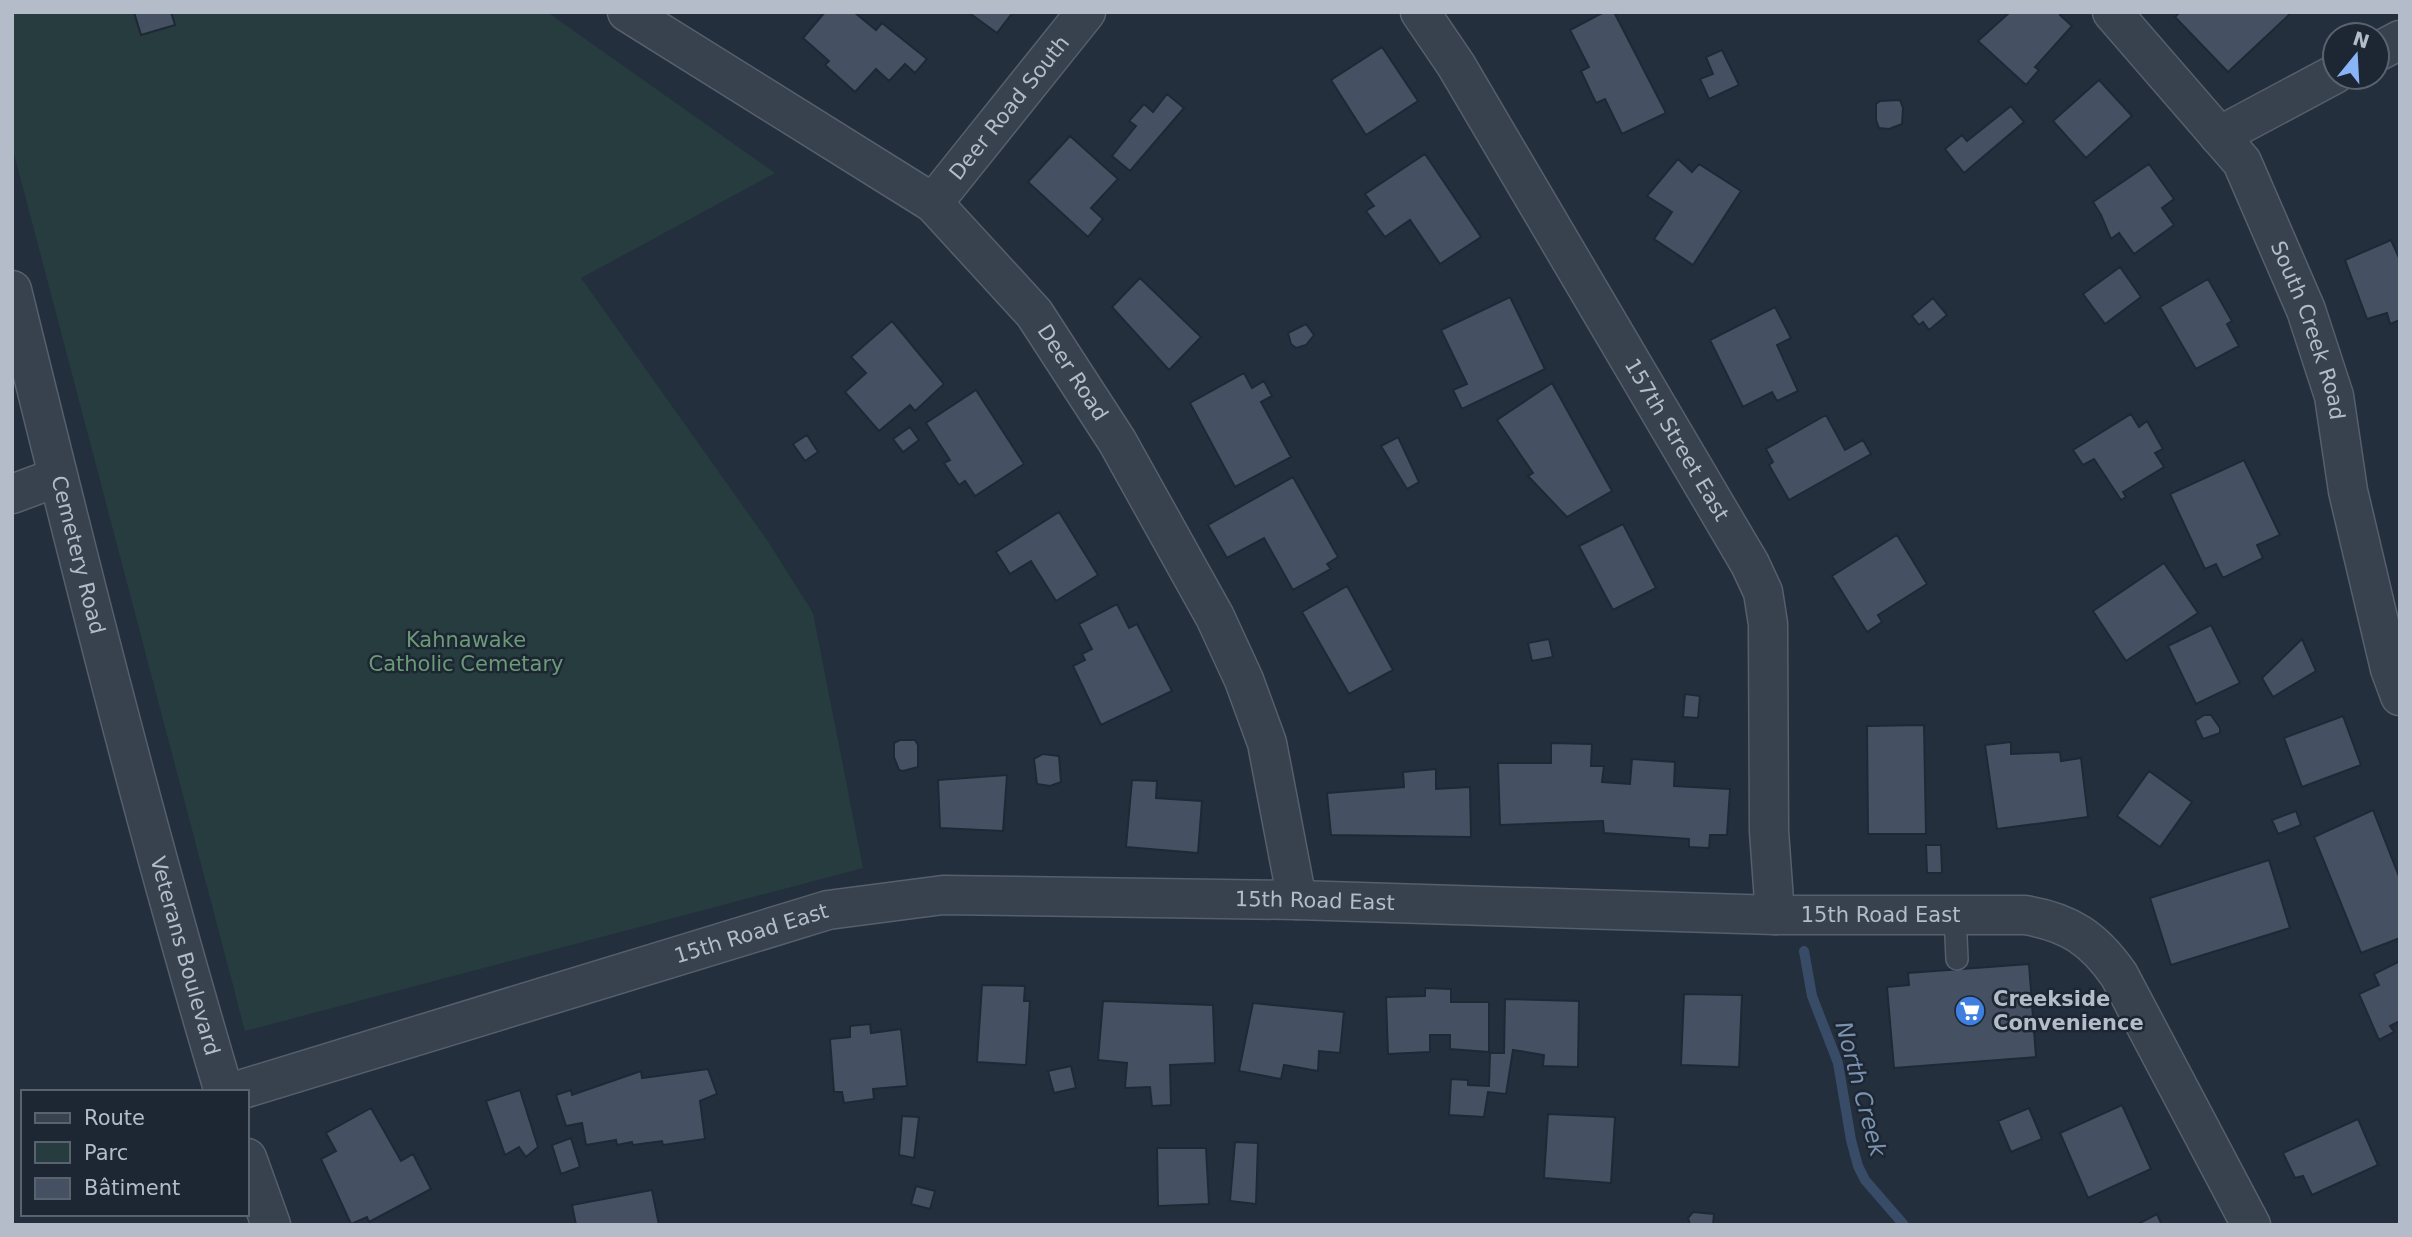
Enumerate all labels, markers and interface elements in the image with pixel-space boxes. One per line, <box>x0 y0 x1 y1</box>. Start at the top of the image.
north arrow <box>2321 21 2391 91</box>
text: N <box>2350 27 2372 53</box>
street label: Deer Road South <box>944 31 1074 185</box>
street label: South Creek Road <box>2266 238 2349 421</box>
street label: Deer Road <box>1033 320 1113 425</box>
street label: 157th Street East <box>1620 354 1734 525</box>
street label: Cemetery Road <box>46 473 110 637</box>
park label: Kahnawake Catholic Cemetary <box>369 628 563 676</box>
street label: Veterans Boulevard <box>145 854 224 1058</box>
street label: 15th Road East <box>1235 887 1395 915</box>
street label: 15th Road East <box>671 899 831 968</box>
street label: 15th Road East <box>1801 903 1960 927</box>
place label: Creekside Convenience <box>1993 987 2144 1035</box>
supermarket icon: Creekside Convenience <box>1953 994 1987 1028</box>
water label: North Creek <box>1830 1019 1892 1161</box>
legend <box>21 1090 248 1216</box>
text: Route <box>84 1106 145 1130</box>
text: Parc <box>84 1141 128 1165</box>
text: Bâtiment <box>84 1176 180 1200</box>

